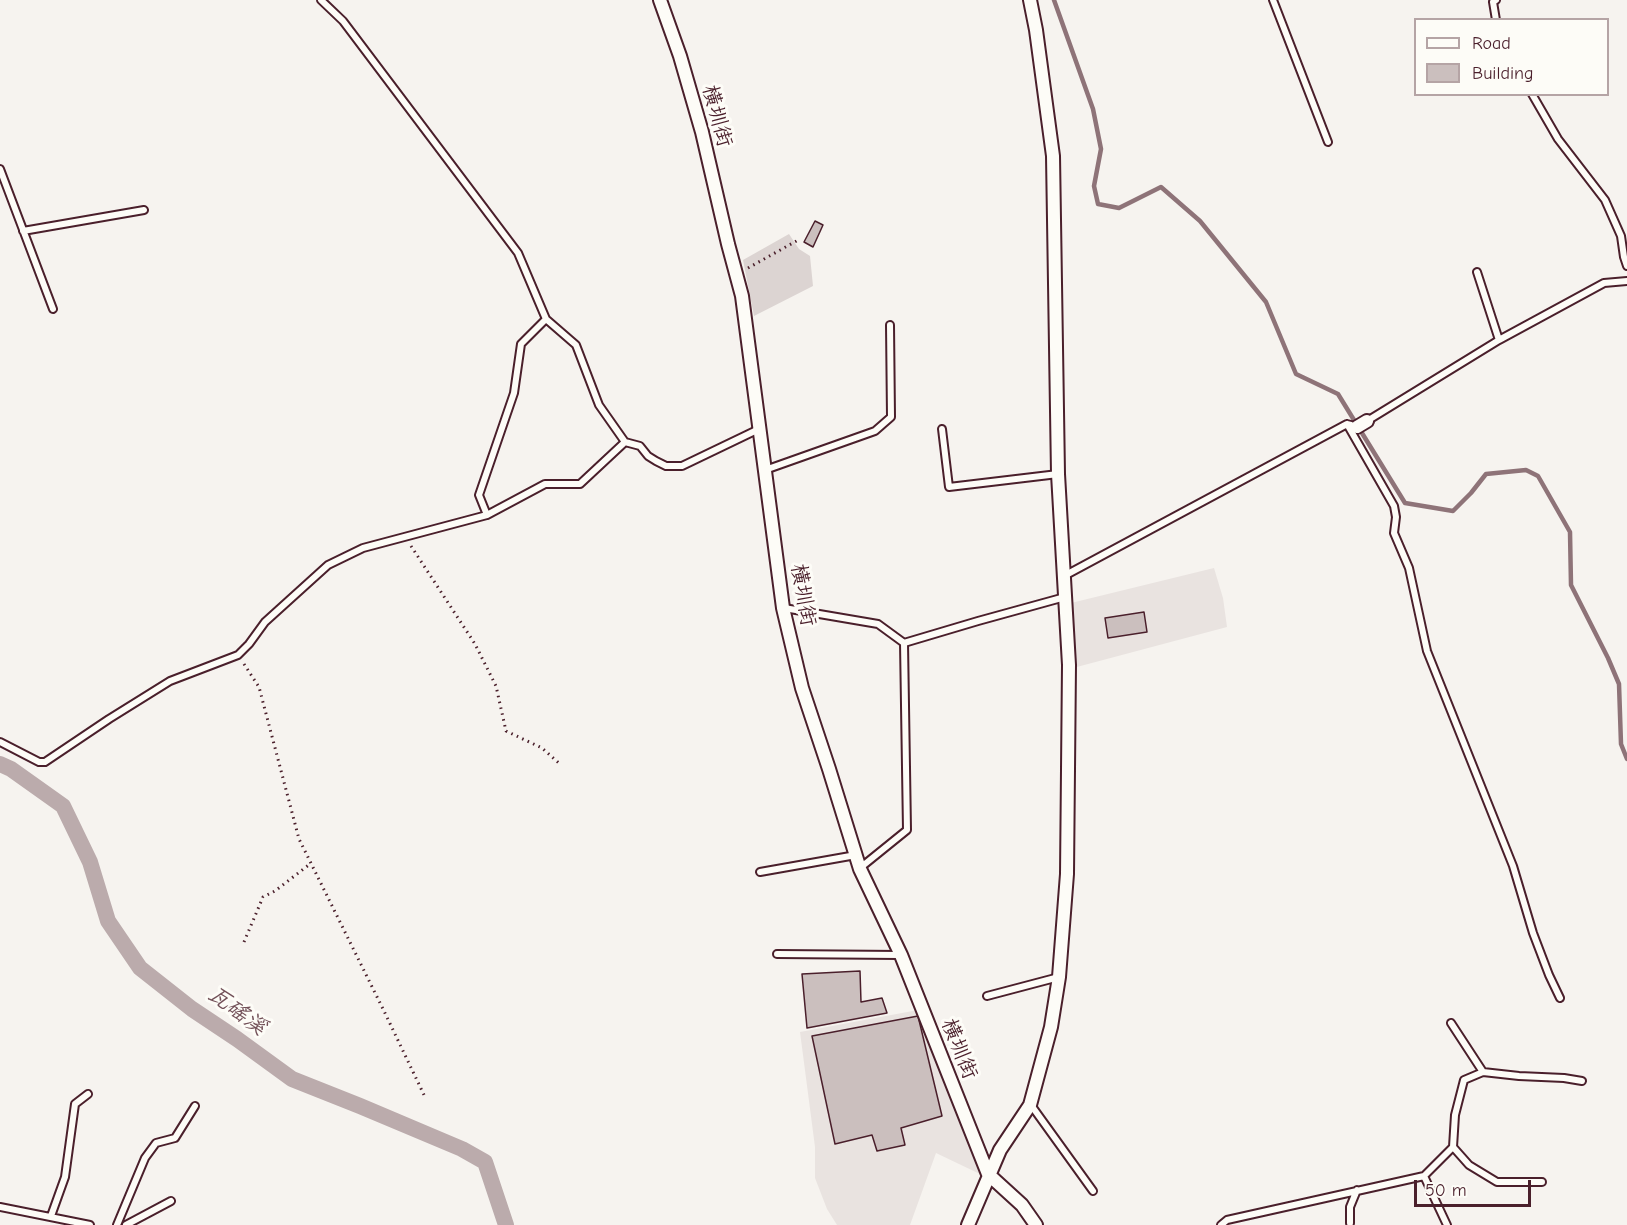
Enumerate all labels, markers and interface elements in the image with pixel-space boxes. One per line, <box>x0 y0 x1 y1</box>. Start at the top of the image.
legend <box>1414 18 1609 96</box>
text: Road <box>1472 33 1511 54</box>
text: Building <box>1472 63 1534 84</box>
street label: 橫圳街 <box>697 82 737 150</box>
street label: 橫圳街 <box>785 562 821 628</box>
water label: 瓦磘溪 <box>203 981 271 1041</box>
street label: 橫圳街 <box>936 1015 982 1083</box>
scale bar <box>1417 1168 1534 1206</box>
text: 50 m <box>1425 1180 1467 1201</box>

